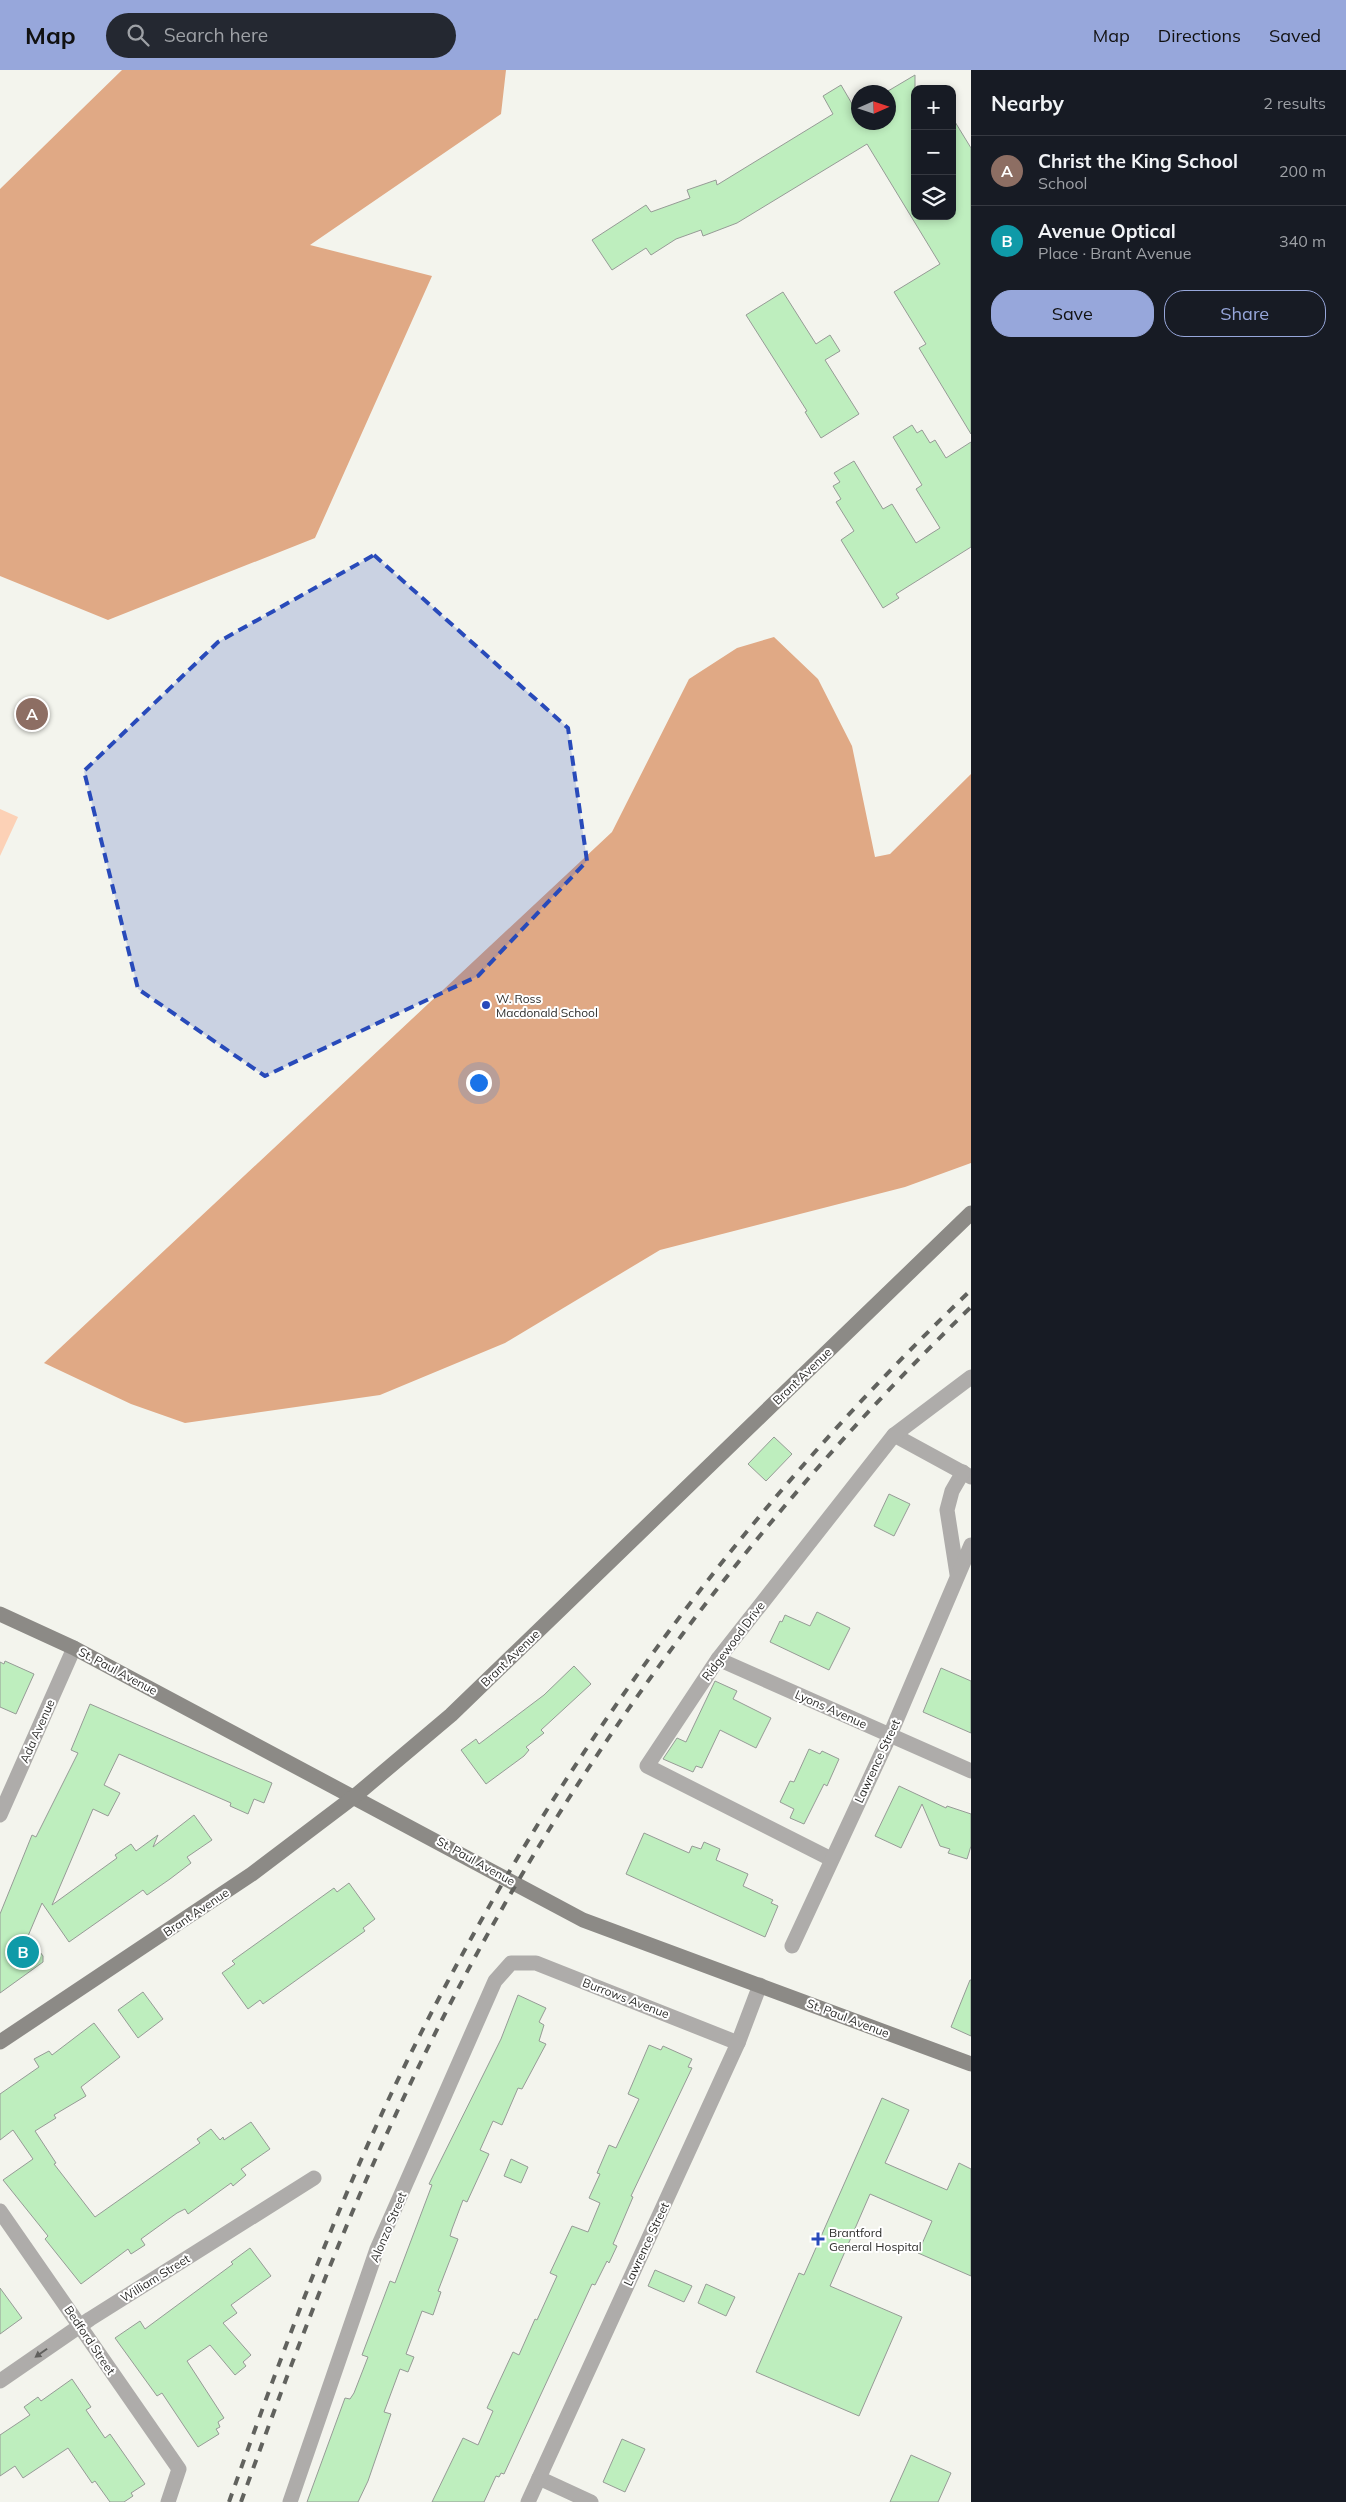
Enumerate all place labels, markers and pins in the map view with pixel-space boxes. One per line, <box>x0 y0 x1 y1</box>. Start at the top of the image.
pin: A <box>16 695 48 733</box>
place label: W. Ross Macdonald School <box>496 991 598 1020</box>
marker: W. Ross Macdonald School <box>480 999 492 1011</box>
pin: B <box>7 1933 39 1971</box>
place label: Brantford General Hospital <box>829 2225 922 2254</box>
marker: Brantford General Hospital <box>811 2232 825 2246</box>

